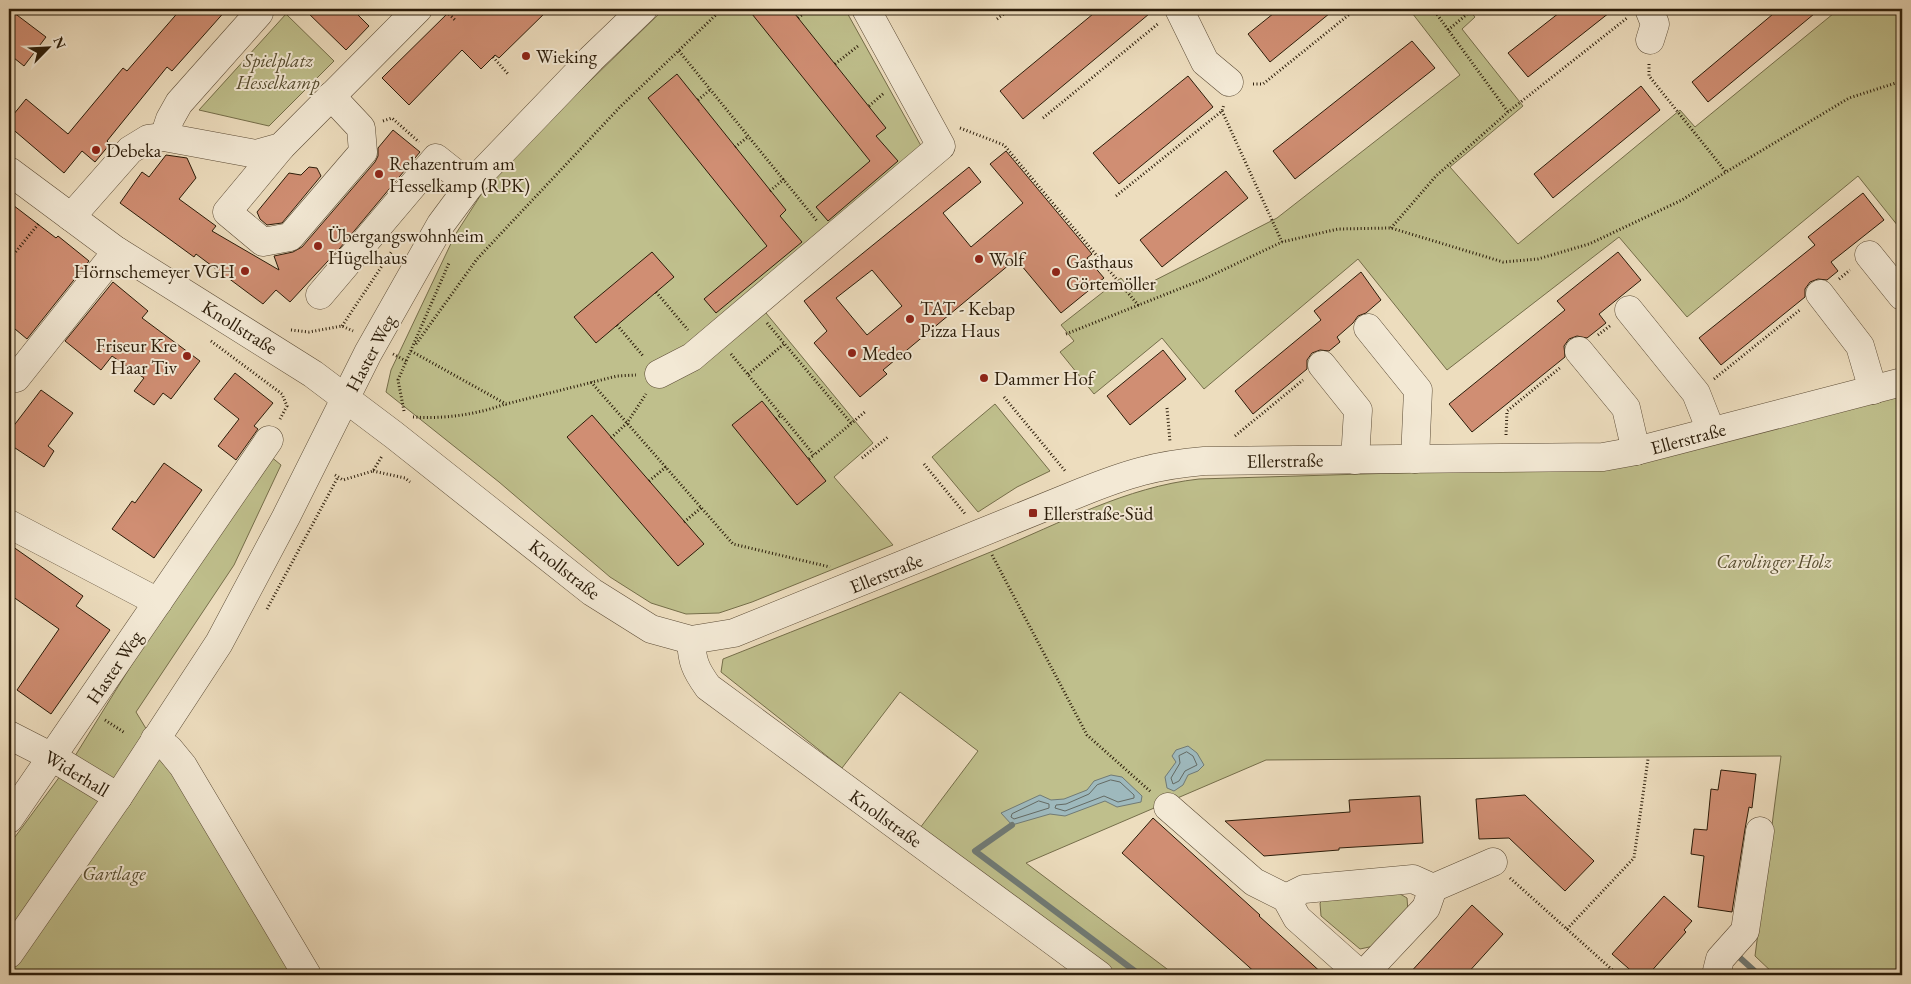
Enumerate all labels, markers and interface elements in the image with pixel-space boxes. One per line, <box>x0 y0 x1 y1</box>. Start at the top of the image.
north arrow <box>22 22 72 72</box>
text: N <box>49 34 71 52</box>
place label: Wieking <box>536 44 598 69</box>
park label: Spielplatz Hesselkamp <box>235 48 320 95</box>
marker: Wieking <box>520 50 532 62</box>
place label: Debeka <box>106 138 162 163</box>
marker: Debeka <box>90 144 102 156</box>
place label: Rehazentrum am Hesselkamp (RPK) <box>389 151 530 198</box>
marker: Rehazentrum am Hesselkamp (RPK) <box>373 168 385 180</box>
place label: Übergangswohnheim Hügelhaus <box>328 223 484 270</box>
marker: Übergangswohnheim Hügelhaus <box>312 240 324 252</box>
place label: Wolf <box>989 247 1026 272</box>
place label: Gasthaus Görtemöller <box>1066 249 1156 296</box>
marker: Wolf <box>973 253 985 265</box>
place label: Hörnschemeyer VGH <box>74 259 235 284</box>
marker: Hörnschemeyer VGH <box>239 265 251 277</box>
marker: Gasthaus Görtemöller <box>1050 266 1062 278</box>
street label: Knollstraße <box>197 295 282 360</box>
place label: TAT - Kebap Pizza Haus <box>920 296 1015 343</box>
street label: Haster Weg <box>340 310 401 396</box>
marker: TAT - Kebap Pizza Haus <box>904 313 916 325</box>
place label: Friseur Kre Haar Tiv <box>96 333 178 380</box>
place label: Medeo <box>862 341 912 366</box>
marker: Medeo <box>846 347 858 359</box>
marker: Friseur Kre Haar Tiv <box>181 350 193 362</box>
place label: Dammer Hof <box>994 366 1096 391</box>
marker: Dammer Hof <box>978 372 990 384</box>
street label: Ellerstraße <box>1648 416 1728 460</box>
street label: Ellerstraße <box>1246 447 1324 474</box>
place label: Ellerstraße-Süd <box>1043 501 1154 526</box>
marker: Ellerstraße-Süd <box>1027 507 1039 519</box>
street label: Knollstraße <box>524 534 606 605</box>
street label: Ellerstraße <box>846 548 926 599</box>
park label: Carolinger Holz <box>1716 549 1832 574</box>
street label: Haster Weg <box>81 625 149 709</box>
street label: Widerhall <box>40 744 114 803</box>
street label: Knollstraße <box>844 784 927 853</box>
park label: Gartlage <box>82 861 146 886</box>

